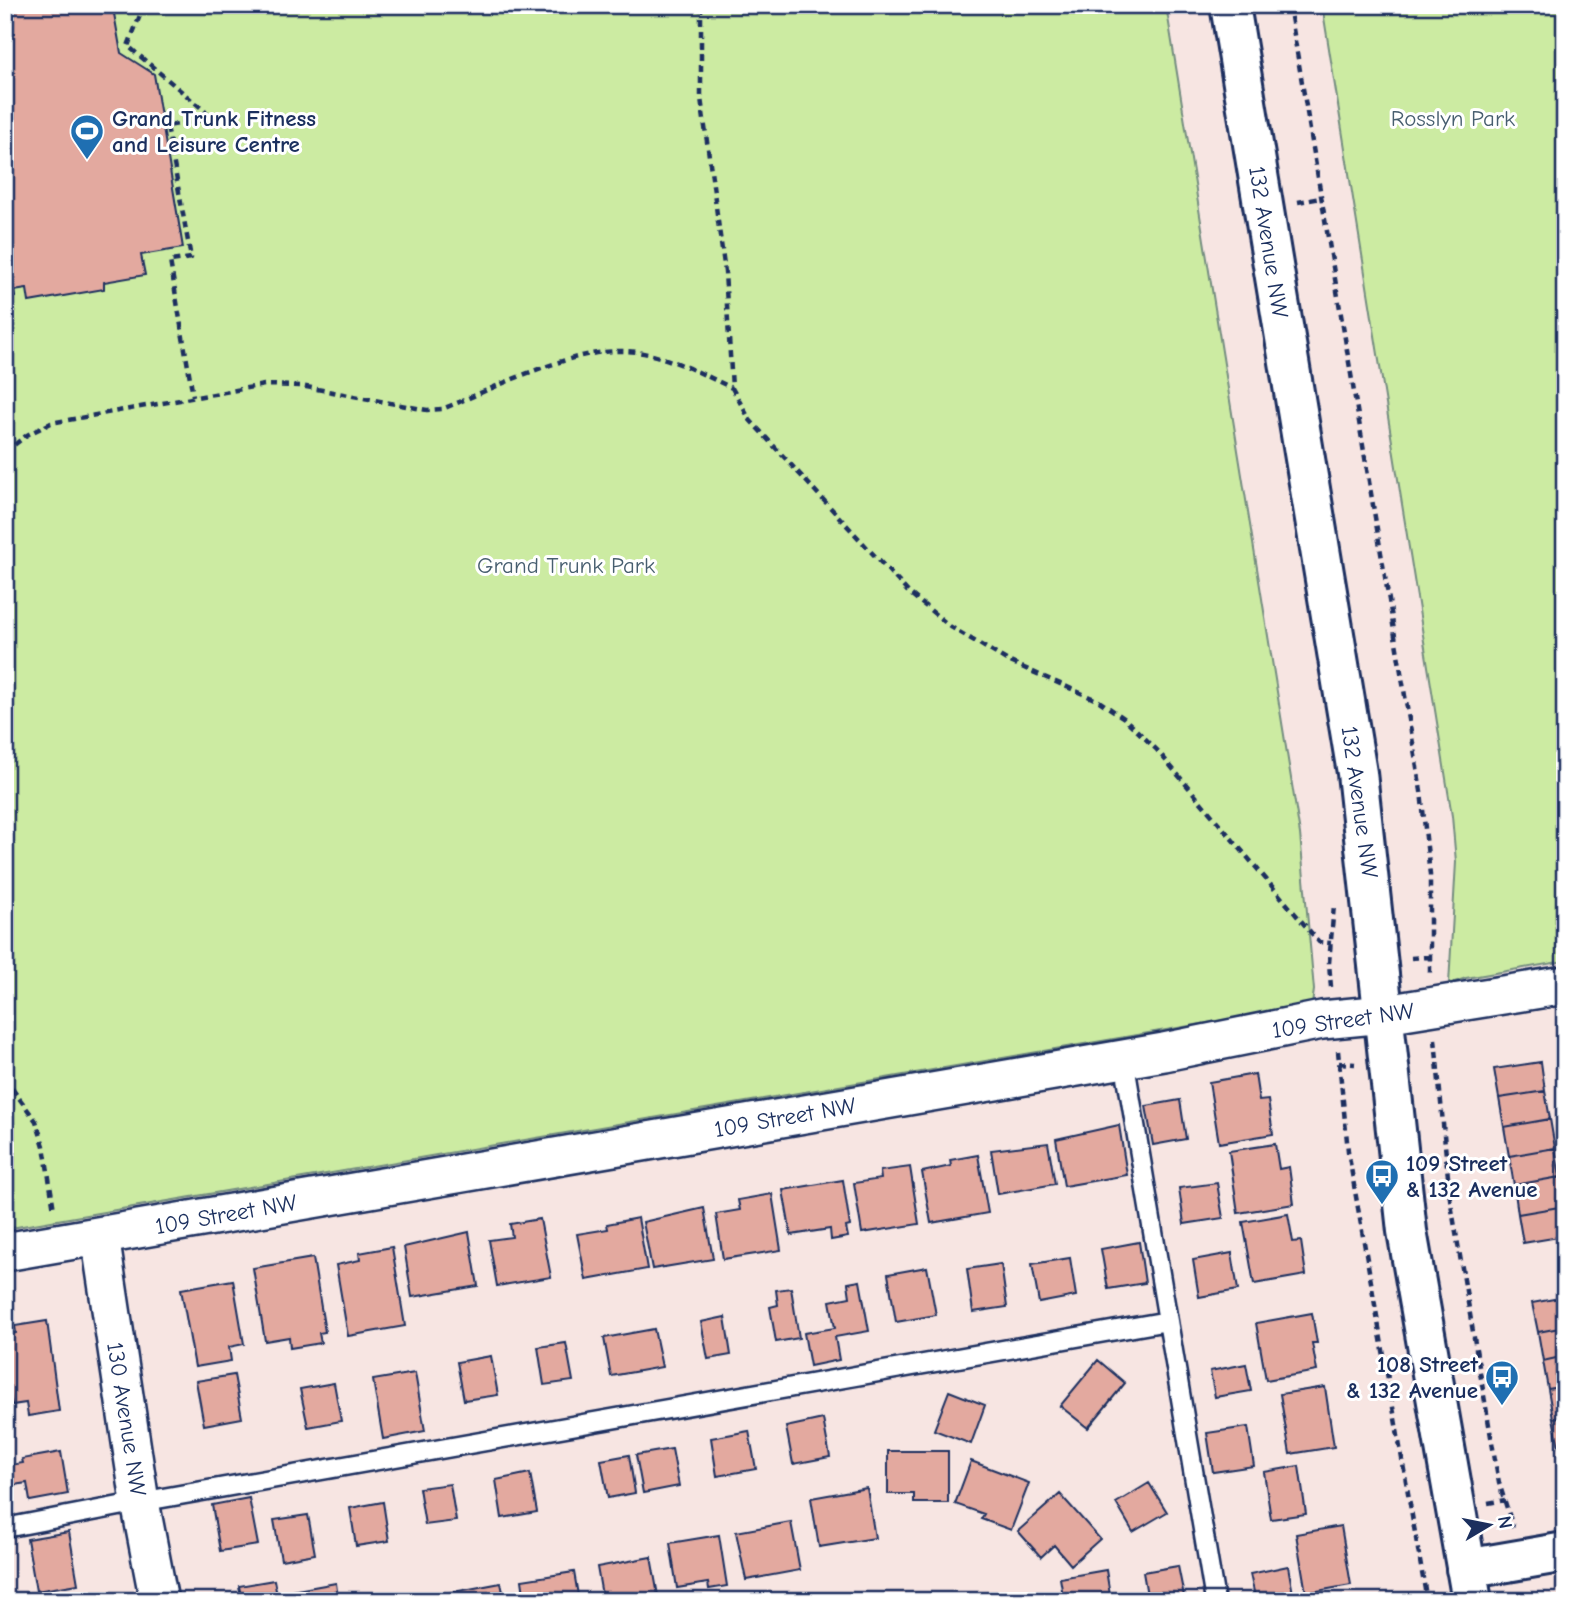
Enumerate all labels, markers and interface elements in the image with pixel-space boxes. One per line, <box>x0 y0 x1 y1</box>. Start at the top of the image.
place label: Grand Trunk Fitness and Leisure Centre <box>112 105 316 158</box>
park label: Rosslyn Park <box>1391 105 1515 132</box>
sports icon: Grand Trunk Fitness and Leisure Centre <box>68 112 106 161</box>
street label: 132 Avenue NW <box>1243 164 1294 320</box>
park label: Grand Trunk Park <box>477 552 655 579</box>
street label: 132 Avenue NW <box>1335 724 1384 880</box>
street label: 109 Street NW <box>1270 997 1416 1044</box>
street label: 109 Street NW <box>712 1092 858 1143</box>
place label: 109 Street & 132 Avenue <box>1406 1150 1538 1203</box>
bus stop icon: 109 Street & 132 Avenue <box>1363 1157 1401 1206</box>
street label: 109 Street NW <box>153 1189 299 1240</box>
street label: 130 Avenue NW <box>101 1340 152 1498</box>
place label: 108 Street & 132 Avenue <box>1346 1351 1478 1404</box>
bus stop icon: 108 Street & 132 Avenue <box>1483 1358 1521 1407</box>
north arrow <box>1454 1490 1524 1560</box>
text: N <box>1493 1514 1517 1530</box>

